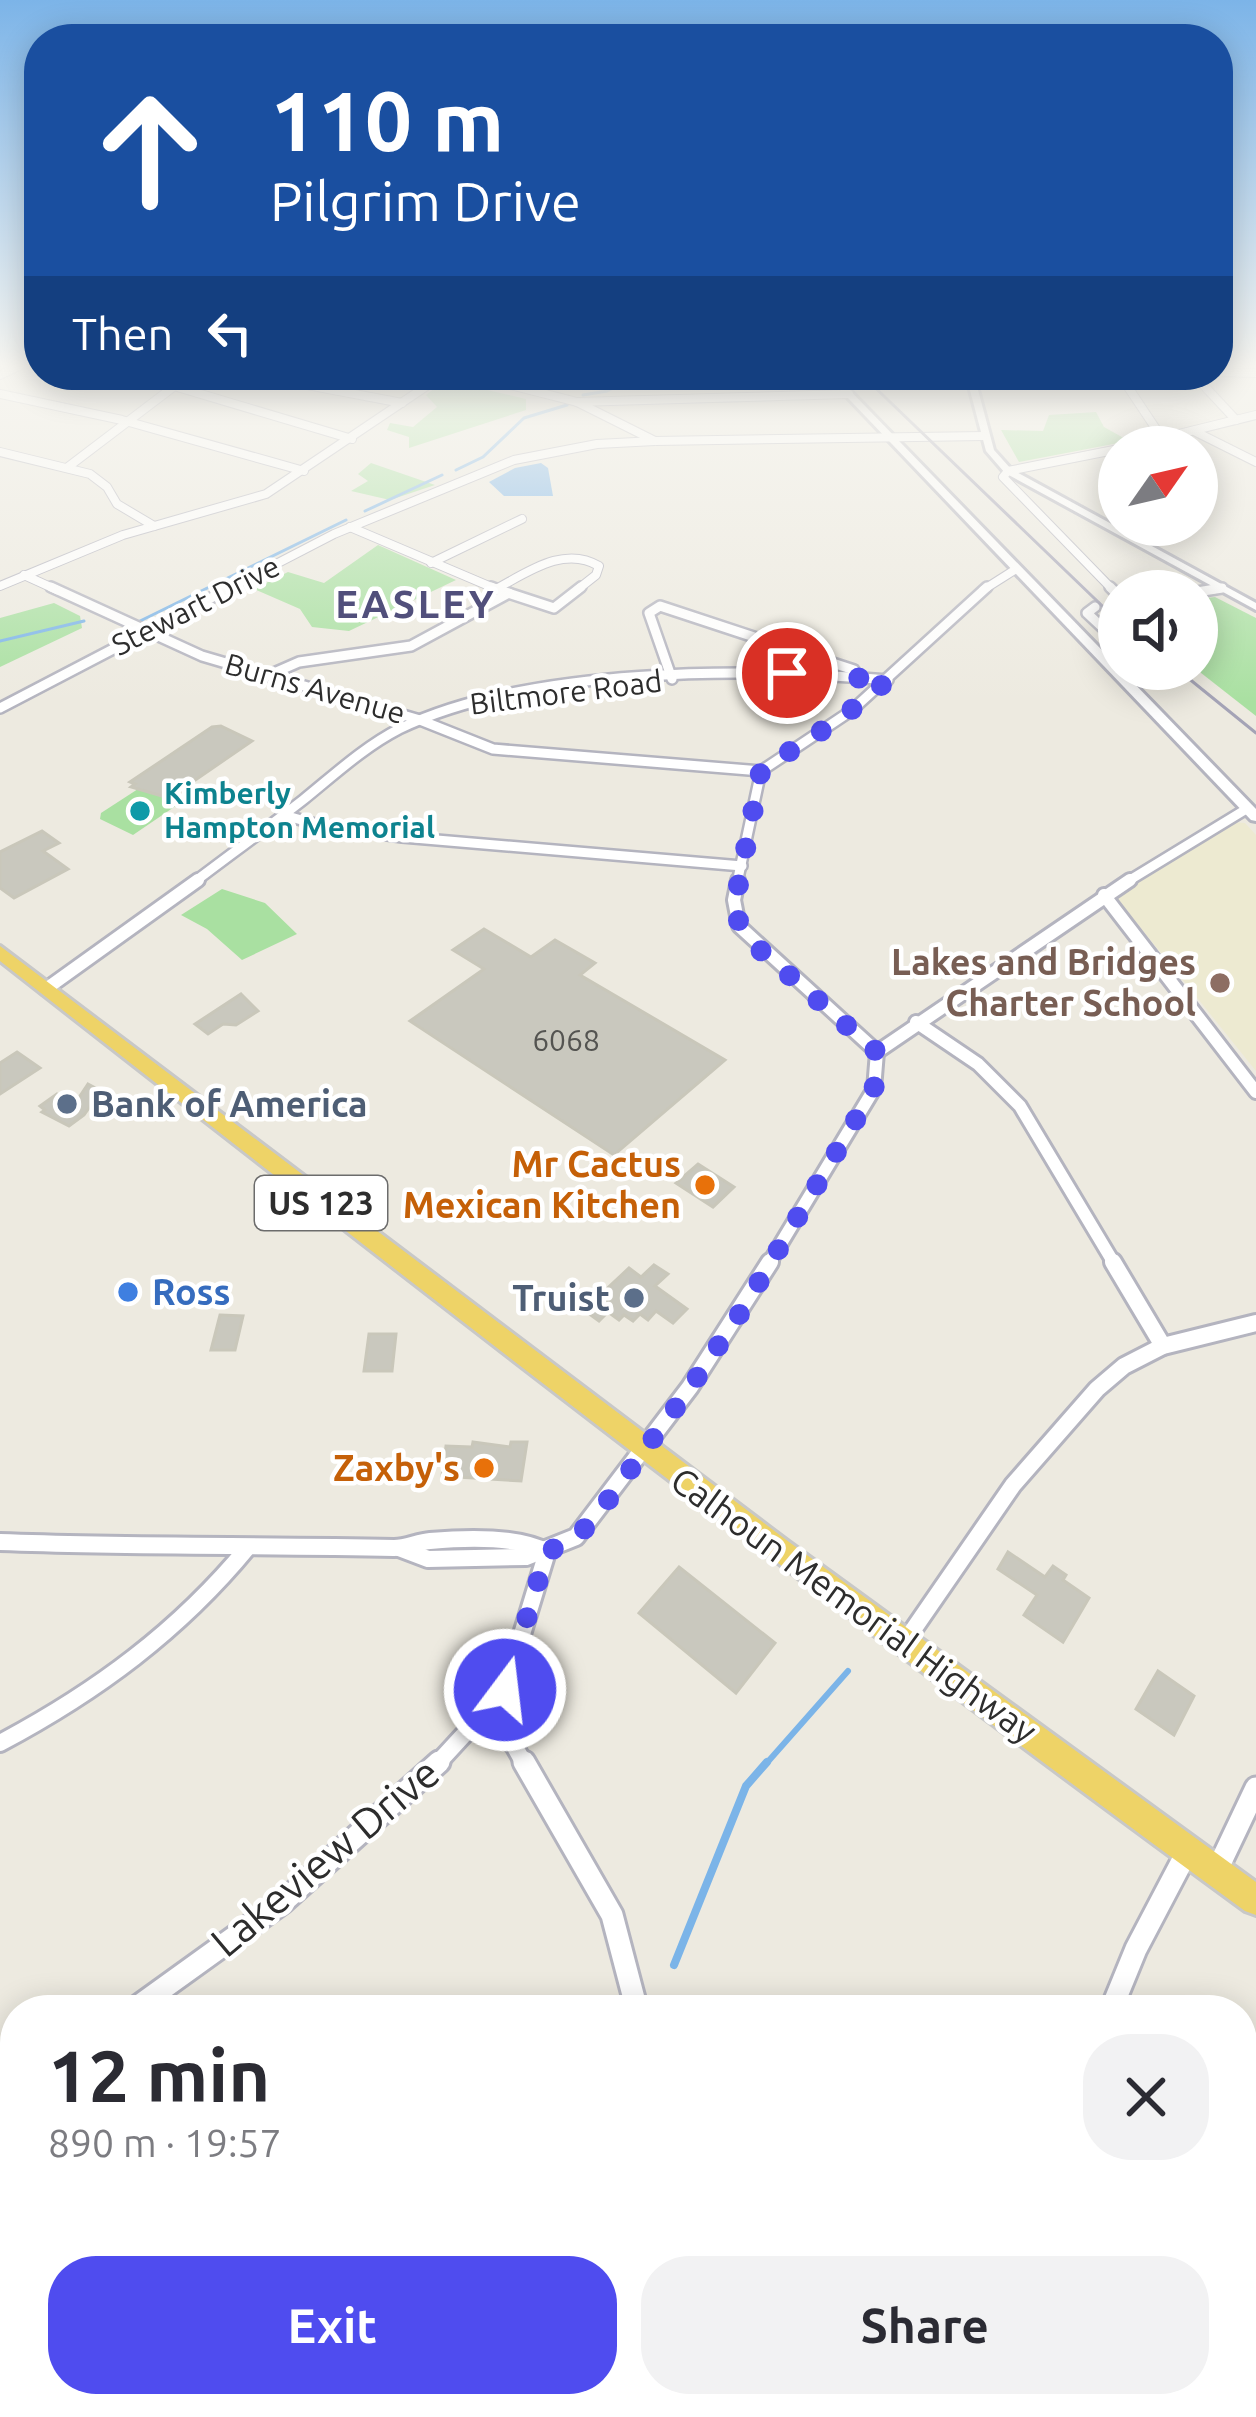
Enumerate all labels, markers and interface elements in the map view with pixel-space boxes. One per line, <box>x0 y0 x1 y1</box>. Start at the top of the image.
icon: ahead <box>72 72 228 228</box>
text: 110 m <box>270 73 504 167</box>
text: Pilgrim Drive <box>270 171 581 231</box>
icon: left <box>197 300 263 366</box>
text: Then <box>72 308 173 359</box>
north arrow <box>1098 426 1218 546</box>
map controls <box>1098 426 1218 690</box>
street label: Stewart Drive <box>106 548 285 662</box>
button: sound <box>1098 570 1218 690</box>
district label: EASLEY <box>335 582 497 625</box>
pin <box>736 622 838 724</box>
icon: arrive <box>754 640 820 706</box>
street label: Burns Avenue <box>221 646 409 730</box>
street label: Biltmore Road <box>468 663 664 721</box>
place label: Kimberly Hampton Memorial <box>164 776 435 844</box>
marker: Kimberly Hampton Memorial <box>127 798 153 824</box>
place label: Lakes and Bridges Charter School <box>891 941 1196 1023</box>
marker: Lakes and Bridges Charter School <box>1207 970 1233 996</box>
house number: 6068 <box>532 1023 600 1057</box>
place label: Bank of America <box>91 1083 368 1124</box>
marker: Bank of America <box>54 1091 80 1117</box>
place label: Mr Cactus Mexican Kitchen <box>403 1143 681 1225</box>
marker: Mr Cactus Mexican Kitchen <box>692 1172 718 1198</box>
road number: US 123 <box>255 1176 387 1230</box>
place label: Ross <box>152 1271 231 1312</box>
place label: Truist <box>512 1277 610 1318</box>
marker: Ross <box>115 1279 141 1305</box>
marker: Truist <box>621 1285 647 1311</box>
place label: Zaxby's <box>333 1447 460 1488</box>
marker: Zaxby's <box>471 1455 497 1481</box>
street label: Calhoun Memorial Highway <box>664 1458 1045 1751</box>
position arrow <box>442 1627 568 1753</box>
street label: Lakeview Drive <box>202 1748 448 1965</box>
button: close <box>1083 2034 1209 2160</box>
text: 12 min <box>48 2035 270 2116</box>
text: 890 m · 19:57 <box>48 2121 282 2164</box>
button: Exit <box>48 2256 617 2394</box>
button: Share <box>641 2256 1209 2394</box>

